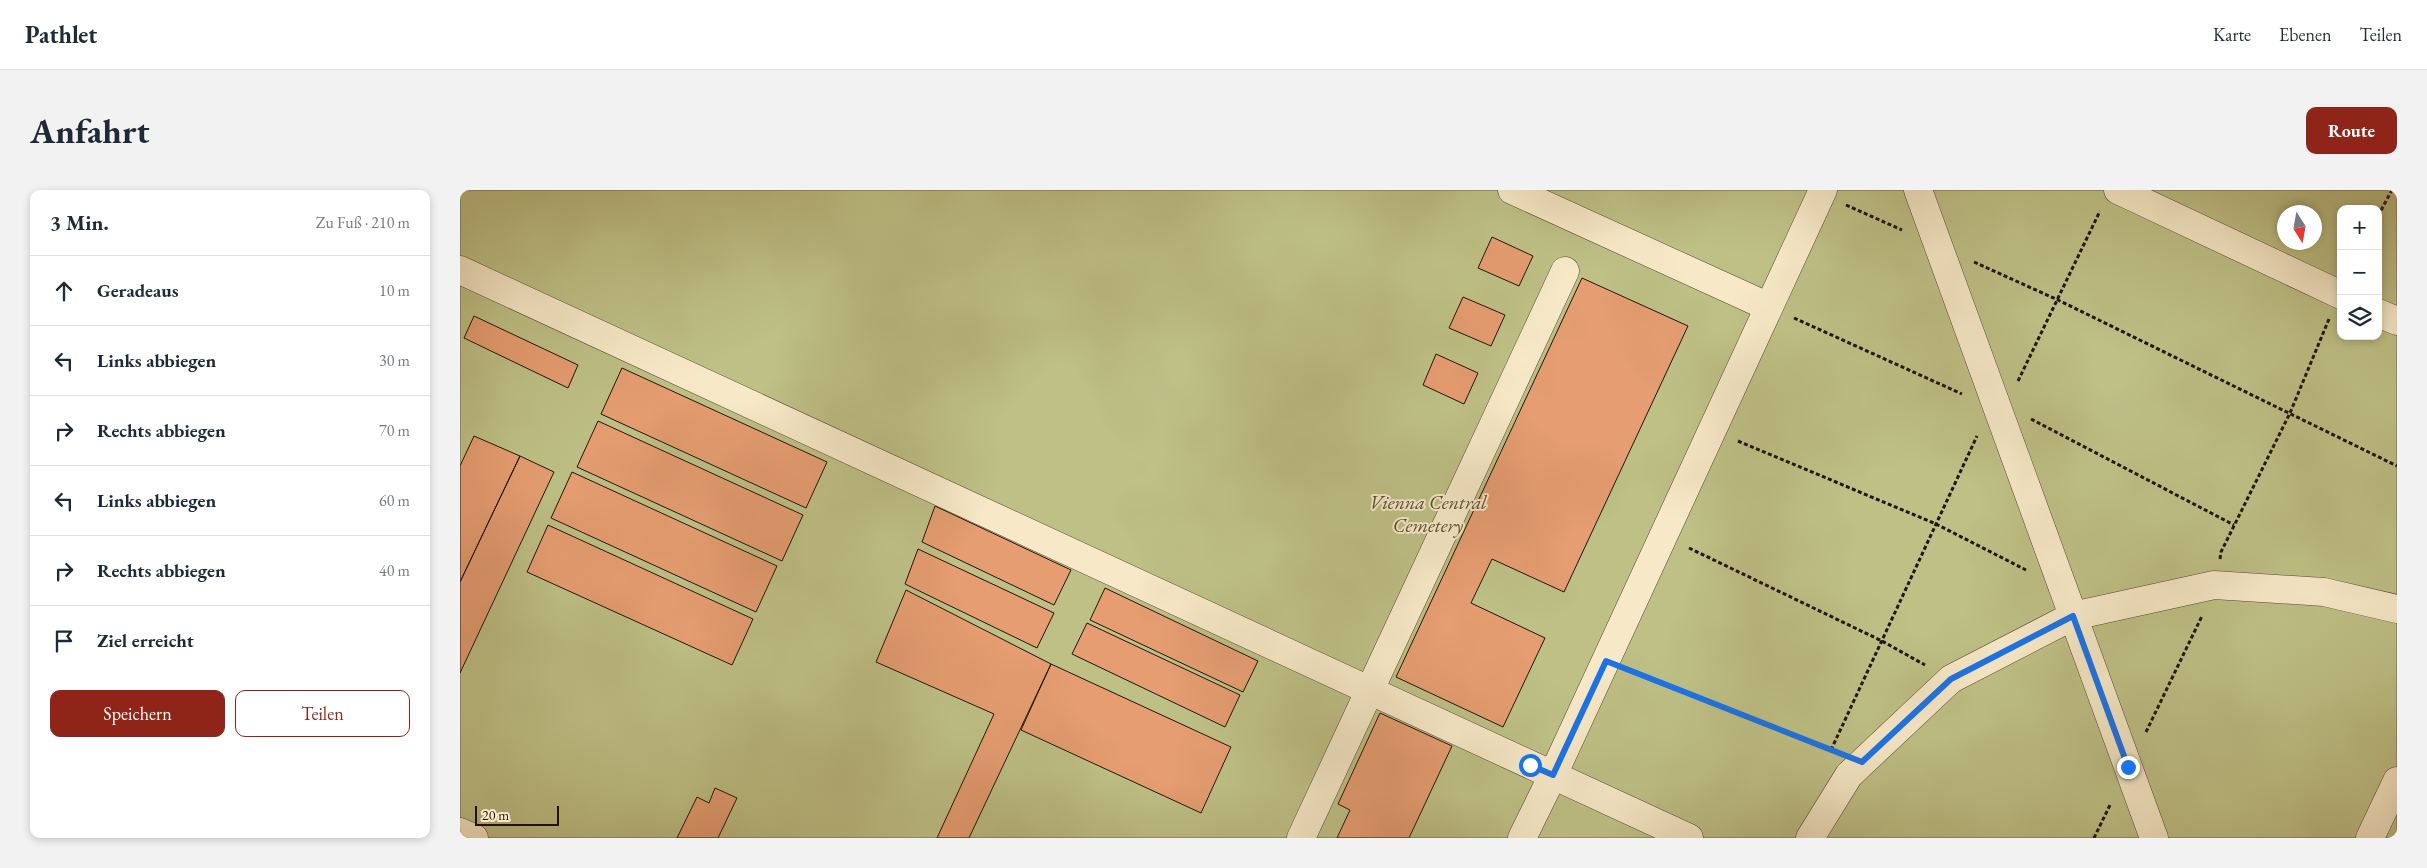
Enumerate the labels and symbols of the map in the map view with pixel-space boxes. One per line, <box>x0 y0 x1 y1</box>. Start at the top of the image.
north arrow <box>2277 205 2322 250</box>
park label: Vienna Central Cemetery <box>1369 489 1488 538</box>
route start <box>1519 754 1542 777</box>
route end <box>2117 756 2140 779</box>
scale bar <box>475 803 559 826</box>

